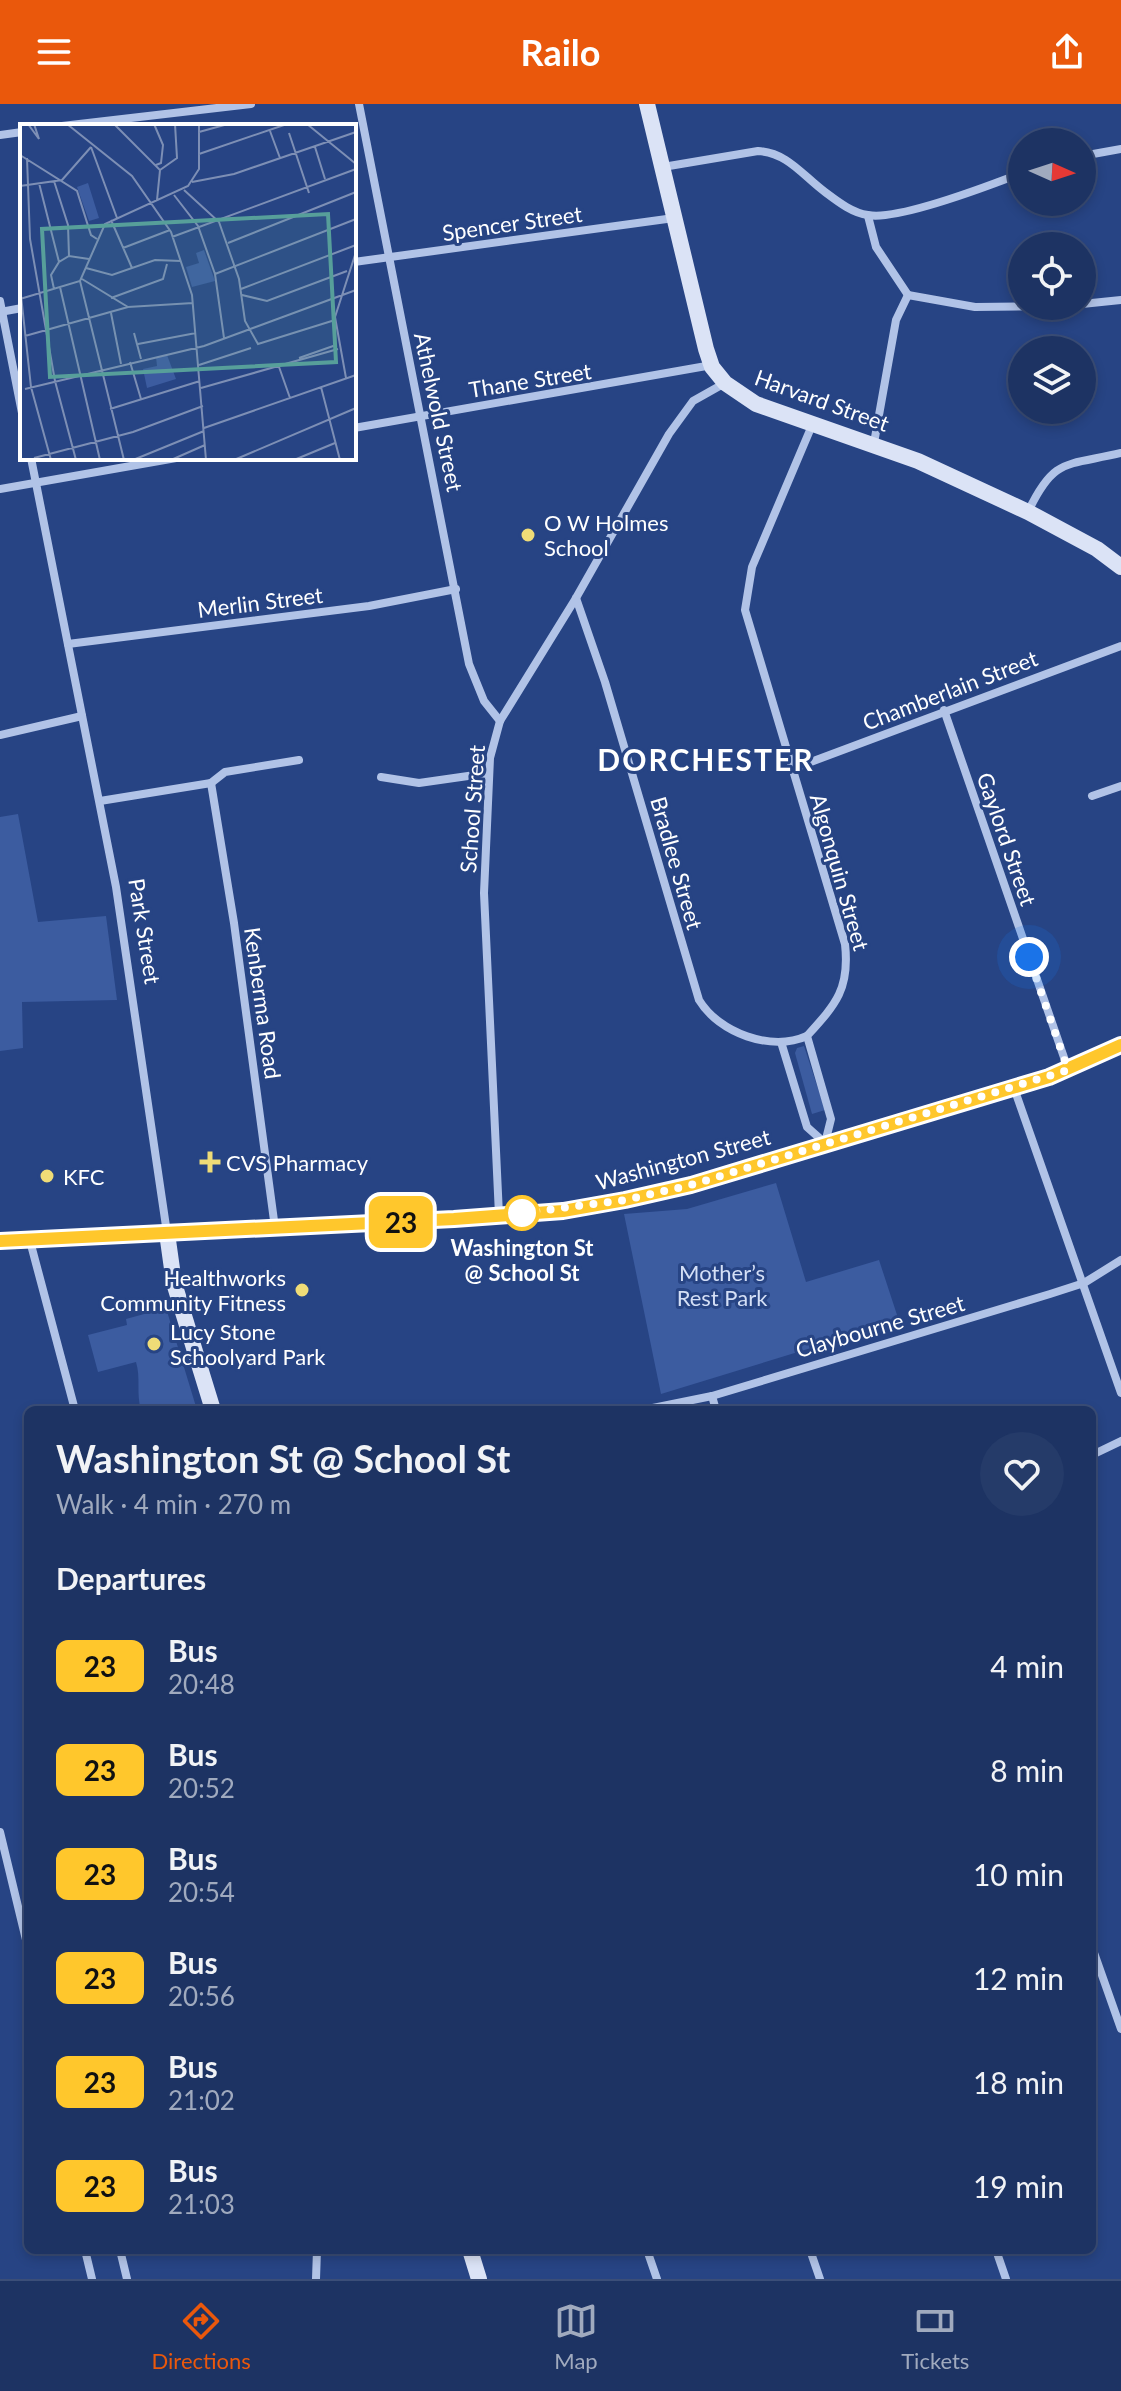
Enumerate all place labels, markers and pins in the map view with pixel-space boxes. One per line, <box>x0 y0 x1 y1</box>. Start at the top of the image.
place label: O W Holmes School <box>544 509 668 561</box>
marker: O W Holmes School <box>519 526 537 544</box>
place label: CVS Pharmacy <box>226 1149 369 1176</box>
marker: CVS Pharmacy <box>201 1153 219 1171</box>
place label: KFC <box>63 1163 105 1190</box>
marker: KFC <box>38 1167 56 1185</box>
marker: Washington St @ School St <box>505 1196 539 1230</box>
place label: Washington St @ School St <box>451 1234 594 1286</box>
place label: Healthworks Community Fitness <box>100 1264 286 1316</box>
marker: Healthworks Community Fitness <box>293 1281 311 1299</box>
place label: Lucy Stone Schoolyard Park <box>170 1318 326 1370</box>
marker: Lucy Stone Schoolyard Park <box>145 1335 163 1353</box>

